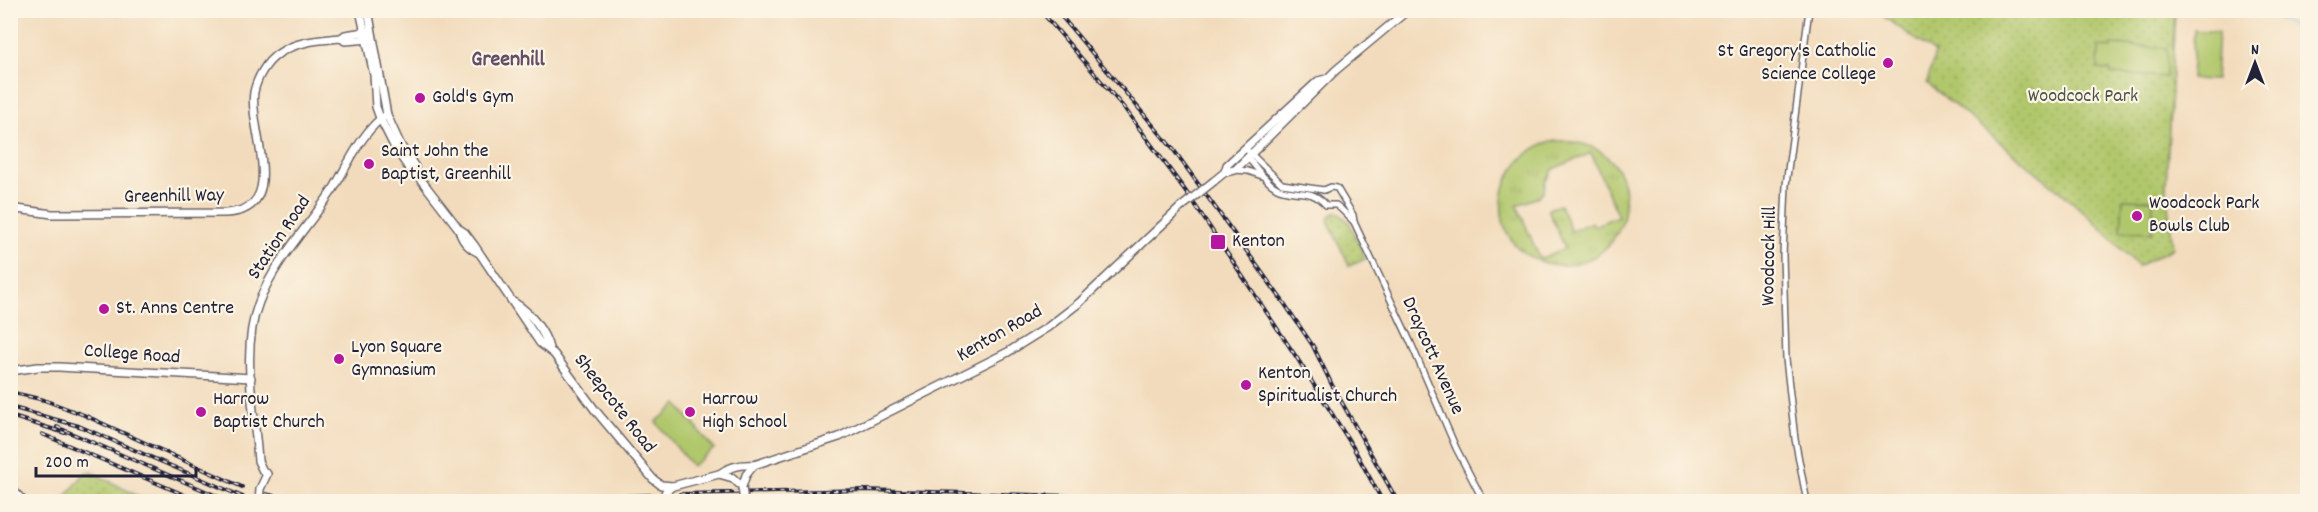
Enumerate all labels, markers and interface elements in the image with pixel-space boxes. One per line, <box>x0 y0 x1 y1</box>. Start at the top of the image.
north arrow <box>2225 33 2285 93</box>
place label: St Gregory's Catholic Science College <box>1718 38 1876 89</box>
text: N <box>2251 39 2259 62</box>
district label: Greenhill <box>471 45 545 76</box>
marker: St Gregory's Catholic Science College <box>1881 56 1895 70</box>
park label: Woodcock Park <box>2028 83 2138 111</box>
place label: Gold's Gym <box>432 84 514 112</box>
marker: Gold's Gym <box>413 91 427 105</box>
place label: Saint John the Baptist, Greenhill <box>381 138 511 189</box>
marker: Saint John the Baptist, Greenhill <box>362 157 376 171</box>
street label: Greenhill Way <box>124 182 225 212</box>
street label: Station Road <box>241 190 319 286</box>
place label: Woodcock Park Bowls Club <box>2149 190 2260 241</box>
street label: Woodcock Hill <box>1755 206 1785 306</box>
marker: Woodcock Park Bowls Club <box>2130 209 2144 223</box>
place label: Kenton <box>1232 228 1285 256</box>
marker: Kenton <box>1209 233 1227 251</box>
street label: Draycott Avenue <box>1394 293 1471 420</box>
place label: St. Anns Centre <box>116 295 234 323</box>
street label: Kenton Road <box>952 298 1048 370</box>
marker: St. Anns Centre <box>97 302 111 316</box>
place label: Lyon Square Gymnasium <box>351 334 442 385</box>
street label: College Road <box>83 338 181 372</box>
street label: Sheepcote Road <box>566 348 662 460</box>
marker: Lyon Square Gymnasium <box>332 352 346 366</box>
place label: Kenton Spiritualist Church <box>1258 360 1397 411</box>
marker: Kenton Spiritualist Church <box>1239 378 1253 392</box>
place label: Harrow Baptist Church <box>213 386 325 437</box>
place label: Harrow High School <box>702 386 787 437</box>
marker: Harrow Baptist Church <box>194 405 208 419</box>
marker: Harrow High School <box>683 405 697 419</box>
scale bar <box>36 440 196 478</box>
text: 200 m <box>45 451 89 476</box>

